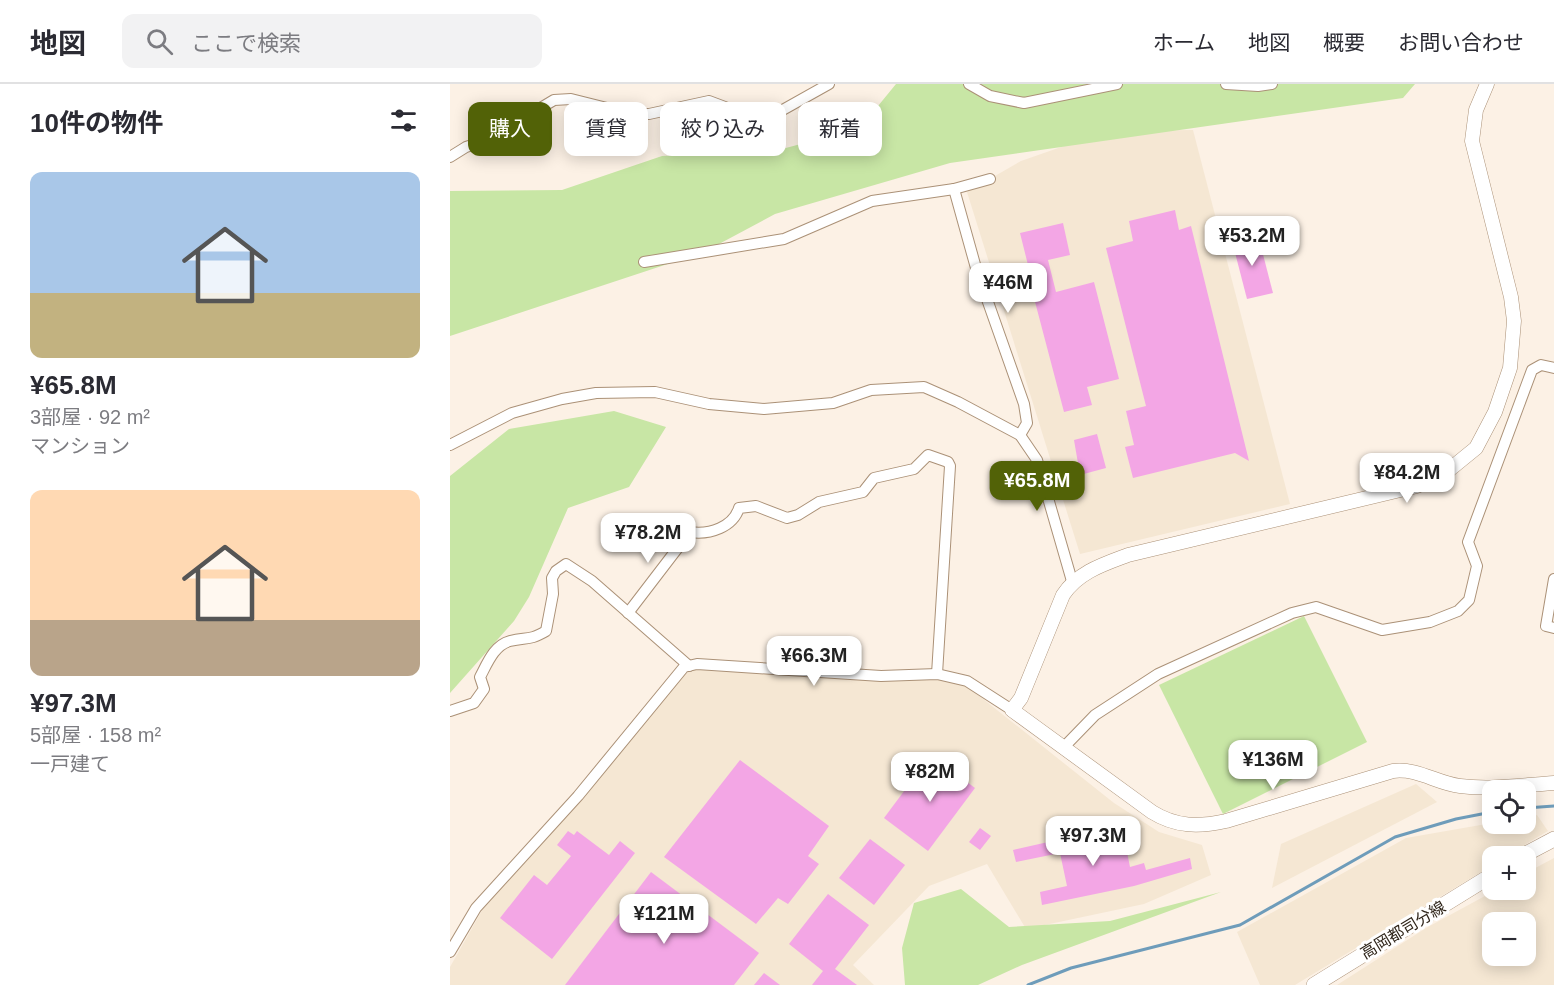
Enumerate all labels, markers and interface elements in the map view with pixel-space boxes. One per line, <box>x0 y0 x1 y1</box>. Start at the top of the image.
search box <box>122 14 542 68</box>
icon: search <box>143 25 176 58</box>
text: 地図 <box>30 28 86 59</box>
text: ここで検索 <box>191 31 301 56</box>
text: ホーム <box>1153 31 1215 54</box>
text: 地図 <box>1248 31 1290 54</box>
text: 概要 <box>1323 31 1365 54</box>
text: お問い合わせ <box>1398 31 1524 54</box>
chip: 購入 <box>468 102 552 156</box>
chip: 賃貸 <box>564 102 648 156</box>
chip: 絞り込み <box>660 102 786 156</box>
chip: 新着 <box>798 102 882 156</box>
icon: filters <box>387 104 420 137</box>
text: 10件の物件 <box>30 108 163 138</box>
icon: home <box>171 211 279 319</box>
pin: ¥53.2M <box>1203 216 1301 267</box>
text: ¥53.2M <box>1219 224 1285 246</box>
pin: ¥46M <box>972 263 1044 314</box>
text: ¥46M <box>983 271 1033 293</box>
text: ¥65.8M <box>30 370 117 400</box>
text: 3部屋 · 92 m² <box>30 406 150 428</box>
text: マンション <box>30 435 130 457</box>
pin: ¥84.2M <box>1358 453 1456 504</box>
pin: ¥65.8M <box>988 461 1086 512</box>
text: ¥84.2M <box>1374 461 1440 483</box>
text: ¥65.8M <box>1004 469 1070 491</box>
pin: ¥78.2M <box>599 513 697 564</box>
text: ¥78.2M <box>615 521 681 543</box>
icon: home <box>171 529 279 637</box>
pin: ¥66.3M <box>765 636 863 687</box>
text: ¥66.3M <box>781 644 847 666</box>
text: ¥97.3M <box>30 688 117 718</box>
text: 5部屋 · 158 m² <box>30 724 161 746</box>
pin: ¥136M <box>1231 740 1315 791</box>
text: ¥136M <box>1242 748 1304 770</box>
pin: ¥82M <box>894 752 966 803</box>
text: 一戸建て <box>30 753 110 775</box>
text: ¥82M <box>905 760 955 782</box>
map controls <box>1482 780 1536 966</box>
button: locate <box>1482 780 1536 834</box>
pin: ¥97.3M <box>1044 816 1142 867</box>
text: ¥97.3M <box>1060 824 1126 846</box>
button: + <box>1482 846 1536 900</box>
pin: ¥121M <box>622 894 706 945</box>
street label: 高岡都司分線 <box>1357 898 1449 962</box>
text: ¥121M <box>633 902 695 924</box>
button: − <box>1482 912 1536 966</box>

